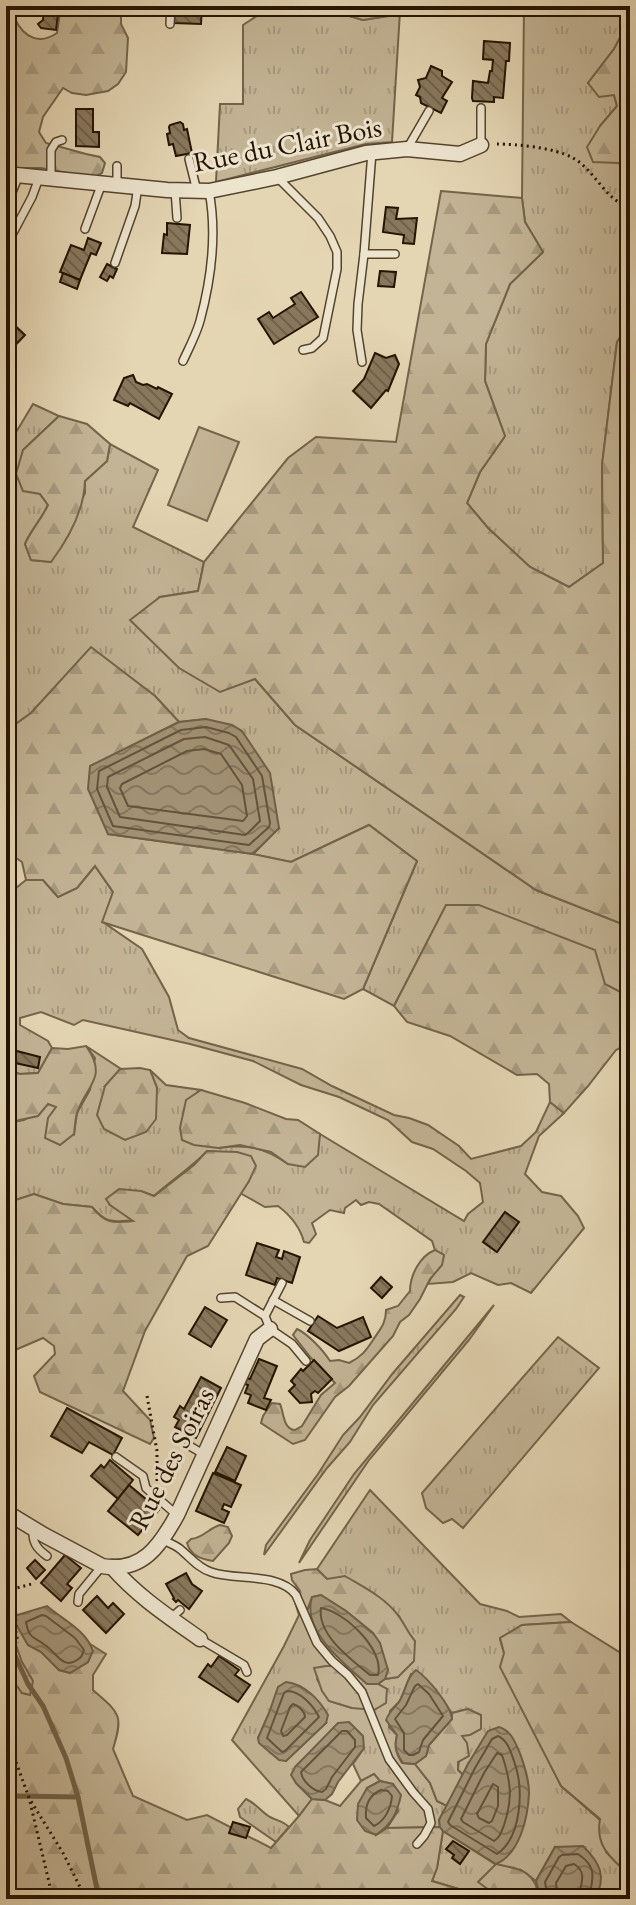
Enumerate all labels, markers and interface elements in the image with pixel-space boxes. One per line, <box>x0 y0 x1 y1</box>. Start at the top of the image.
street label: Rue du Clair Bois <box>190 108 384 180</box>
street label: Rue des Soiras <box>120 1381 222 1535</box>

